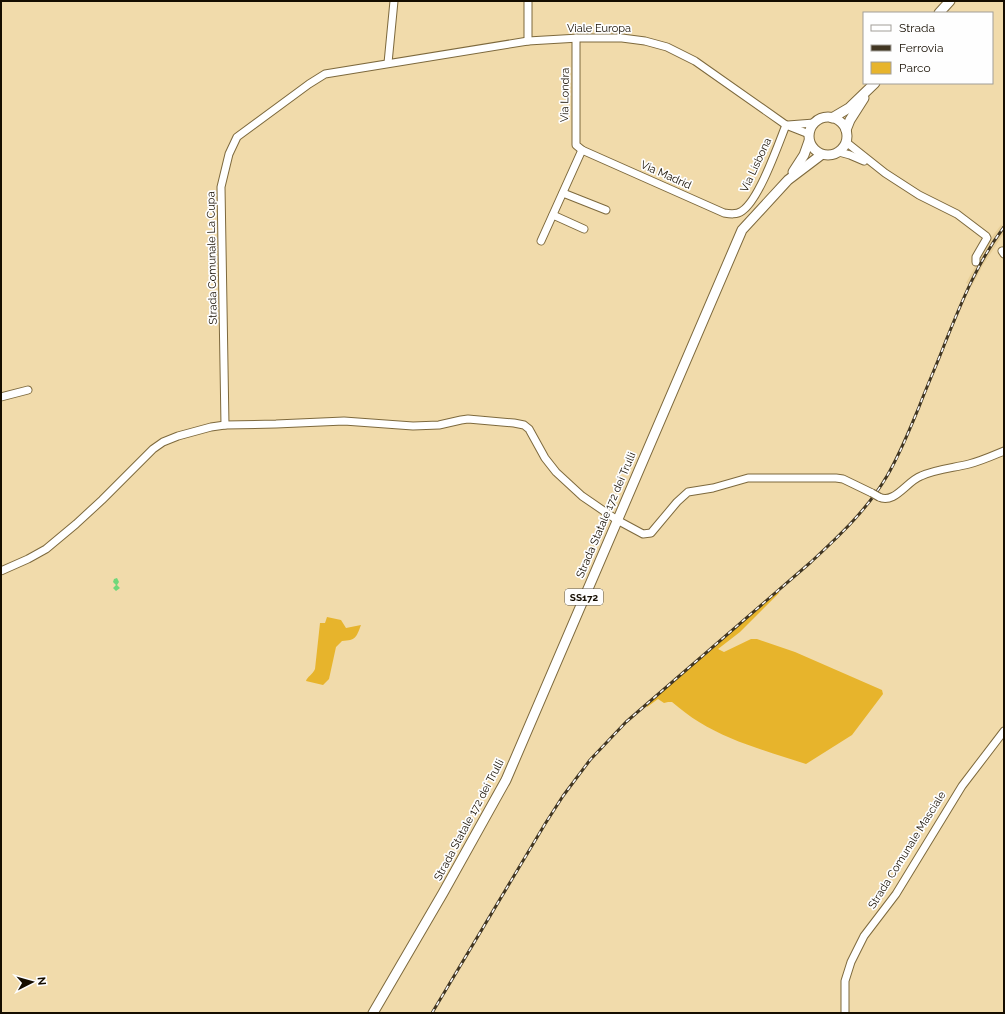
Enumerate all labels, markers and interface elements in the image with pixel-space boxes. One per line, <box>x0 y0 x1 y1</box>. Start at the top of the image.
legend <box>863 12 993 84</box>
text: Strada <box>899 21 935 35</box>
street label: Viale Europa <box>567 22 631 35</box>
text: Ferrovia <box>899 41 943 55</box>
text: Parco <box>899 61 931 75</box>
street label: Via Londra <box>558 68 572 122</box>
street label: Via Lisbona <box>738 136 774 194</box>
street label: Via Madrid <box>639 158 694 192</box>
street label: Strada Comunale La Cupa <box>204 191 220 325</box>
street label: Strada Statale 172 dei Trulli <box>574 450 638 580</box>
road number: SS172 <box>565 589 603 605</box>
street label: Strada Statale 172 dei Trulli <box>431 757 507 883</box>
street label: Strada Comunale Masciale <box>865 788 949 911</box>
north arrow <box>12 962 52 1002</box>
text: N <box>35 976 48 986</box>

